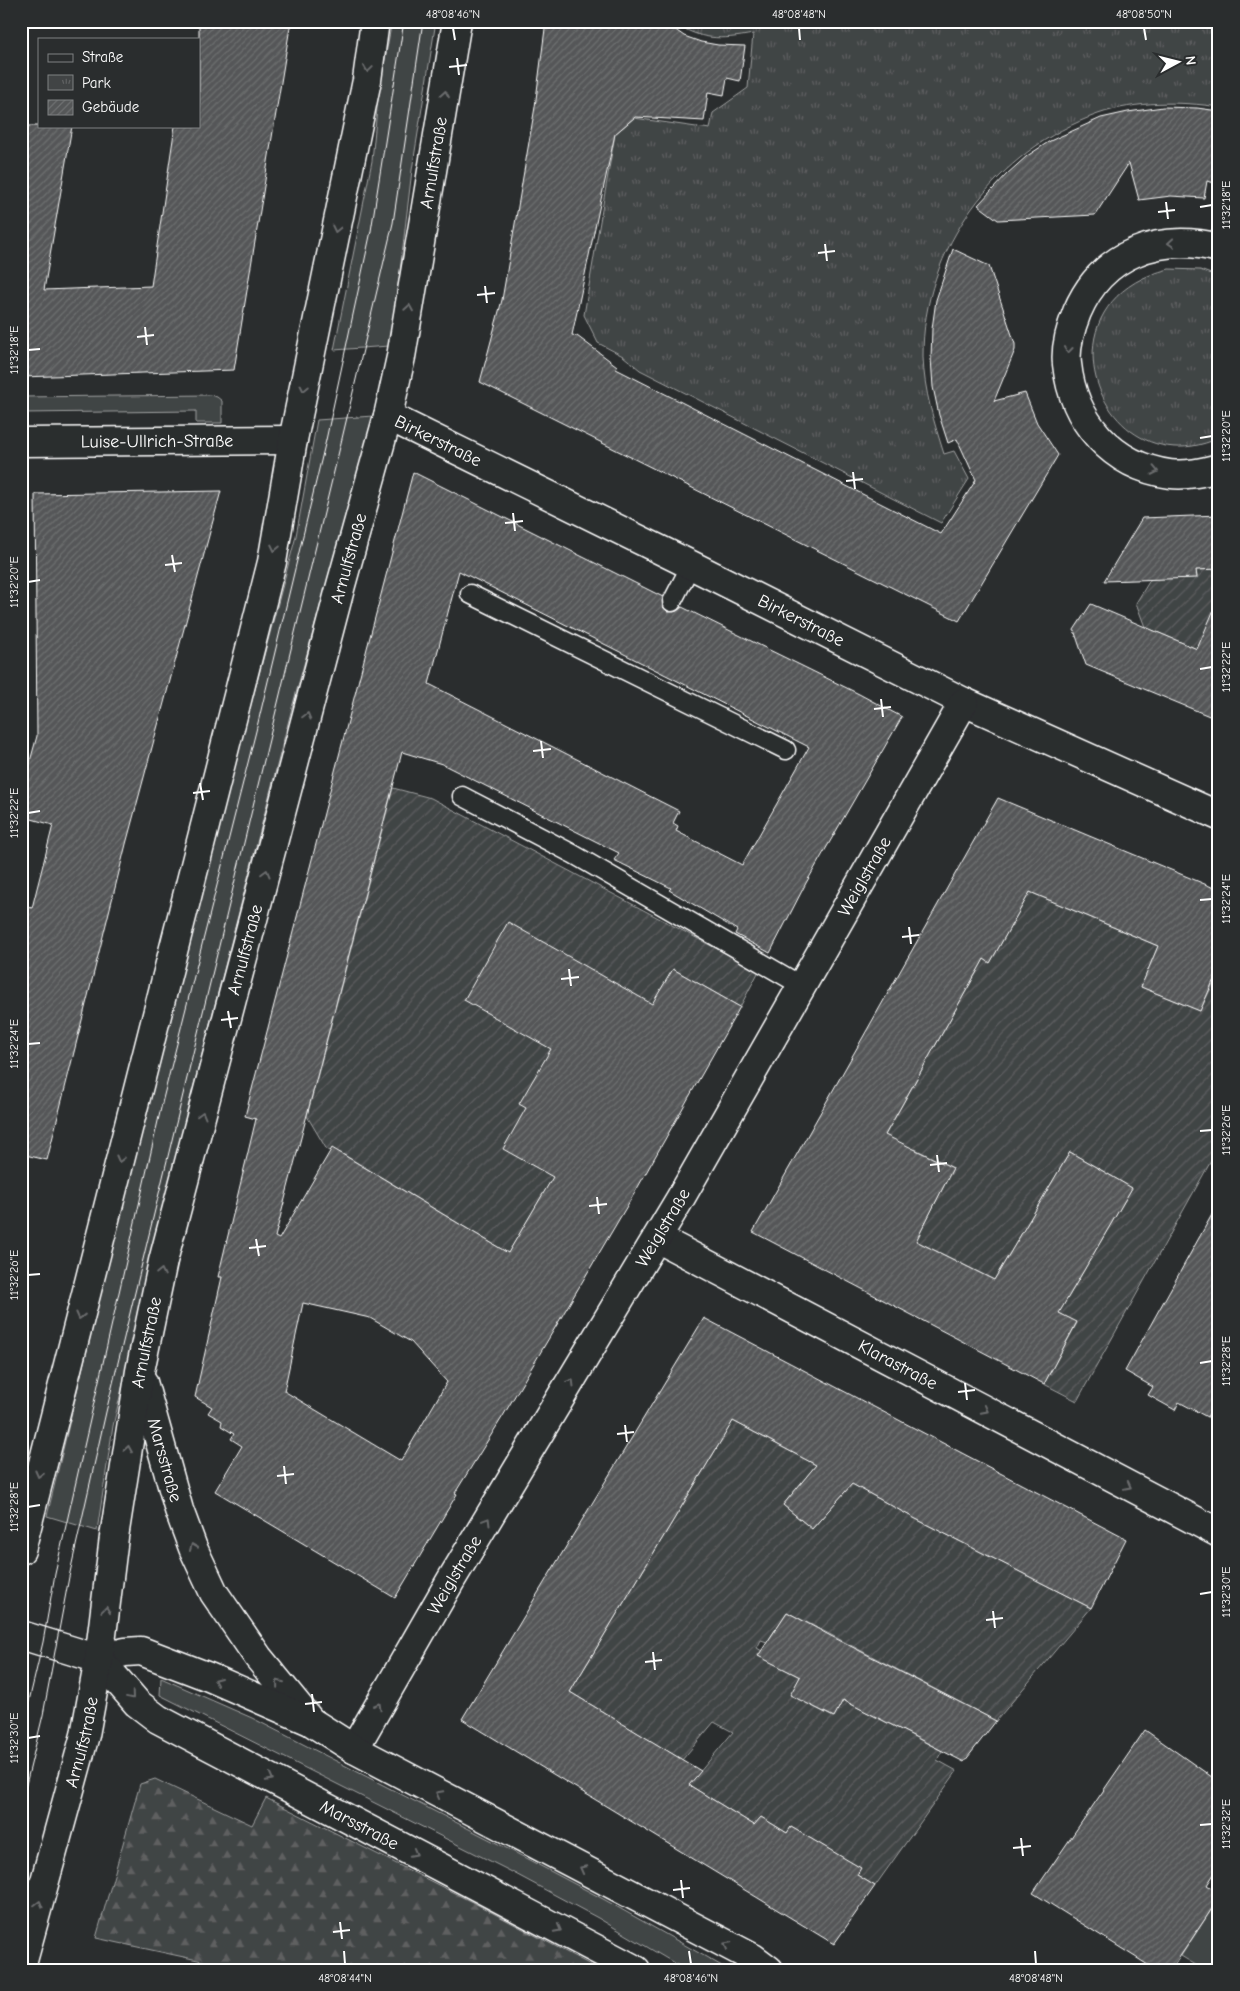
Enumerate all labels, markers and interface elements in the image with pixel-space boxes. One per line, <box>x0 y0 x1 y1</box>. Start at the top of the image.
text: 48°08'46"N <box>426 7 480 21</box>
text: 48°08'48"N <box>772 7 826 21</box>
text: 48°08'50"N <box>1116 7 1172 21</box>
legend <box>38 38 200 128</box>
north arrow <box>1152 38 1202 88</box>
text: Straße <box>82 48 124 66</box>
text: N <box>1181 55 1199 66</box>
one-way arrow <box>364 65 374 74</box>
text: Park <box>82 74 111 92</box>
one-way arrow <box>439 90 450 98</box>
text: Gebäude <box>82 98 140 116</box>
street label: Arnulfstraße <box>416 115 452 210</box>
text: 11°32'18"E <box>1219 181 1233 229</box>
one-way arrow <box>332 224 342 233</box>
one-way arrow <box>1166 237 1174 248</box>
one-way arrow <box>403 304 413 313</box>
text: 11°32'18"E <box>7 326 21 374</box>
one-way arrow <box>1063 347 1074 355</box>
one-way arrow <box>299 384 309 392</box>
text: 11°32'20"E <box>1219 410 1233 462</box>
street label: Birkerstraße <box>391 411 485 471</box>
street label: Luise-Ullrich-Straße <box>81 430 233 453</box>
one-way arrow <box>1151 465 1160 475</box>
street label: Arnulfstraße <box>327 511 371 606</box>
one-way arrow <box>270 543 280 552</box>
text: 11°32'20"E <box>7 556 21 608</box>
street label: Birkerstraße <box>754 590 848 651</box>
text: 11°32'22"E <box>1219 642 1233 692</box>
one-way arrow <box>301 711 312 720</box>
text: 11°32'22"E <box>7 788 21 838</box>
street label: Weiglstraße <box>834 833 896 920</box>
one-way arrow <box>260 869 271 877</box>
text: 11°32'24"E <box>1219 874 1233 924</box>
street label: Arnulfstraße <box>223 902 267 998</box>
text: 11°32'24"E <box>7 1019 21 1069</box>
text: 11°32'26"E <box>1219 1105 1233 1155</box>
one-way arrow <box>196 1110 207 1119</box>
one-way arrow <box>115 1154 125 1163</box>
street label: Weiglstraße <box>631 1185 695 1271</box>
text: 11°32'26"E <box>7 1250 21 1300</box>
one-way arrow <box>155 1267 165 1276</box>
street label: Arnulfstraße <box>127 1295 166 1390</box>
one-way arrow <box>75 1312 85 1320</box>
street label: Klarastraße <box>854 1335 941 1394</box>
text: 11°32'28"E <box>1219 1336 1233 1386</box>
one-way arrow <box>564 1378 574 1387</box>
one-way arrow <box>979 1404 988 1414</box>
street label: Marsstraße <box>143 1416 186 1504</box>
one-way arrow <box>122 1445 132 1454</box>
one-way arrow <box>35 1469 45 1477</box>
one-way arrow <box>1123 1480 1132 1490</box>
text: 11°32'28"E <box>7 1482 21 1532</box>
one-way arrow <box>480 1517 490 1526</box>
street label: Weiglstraße <box>423 1532 486 1618</box>
one-way arrow <box>188 1543 199 1552</box>
text: 11°32'30"E <box>1219 1566 1233 1618</box>
one-way arrow <box>100 1606 111 1614</box>
one-way arrow <box>213 1676 222 1687</box>
one-way arrow <box>277 1680 285 1689</box>
one-way arrow <box>125 1690 134 1699</box>
street label: Arnulfstraße <box>61 1695 103 1790</box>
one-way arrow <box>372 1703 382 1712</box>
text: 11°32'30"E <box>7 1712 21 1764</box>
one-way arrow <box>265 1772 274 1782</box>
one-way arrow <box>436 1790 445 1800</box>
street label: Marsstraße <box>316 1796 402 1855</box>
text: 11°32'32"E <box>1219 1799 1233 1849</box>
one-way arrow <box>409 1847 418 1857</box>
one-way arrow <box>579 1865 588 1875</box>
one-way arrow <box>33 1901 43 1909</box>
one-way arrow <box>553 1923 562 1933</box>
one-way arrow <box>723 1941 732 1951</box>
text: 48°08'44"N <box>318 1971 372 1985</box>
text: 48°08'46"N <box>664 1971 718 1985</box>
text: 48°08'48"N <box>1009 1971 1063 1985</box>

